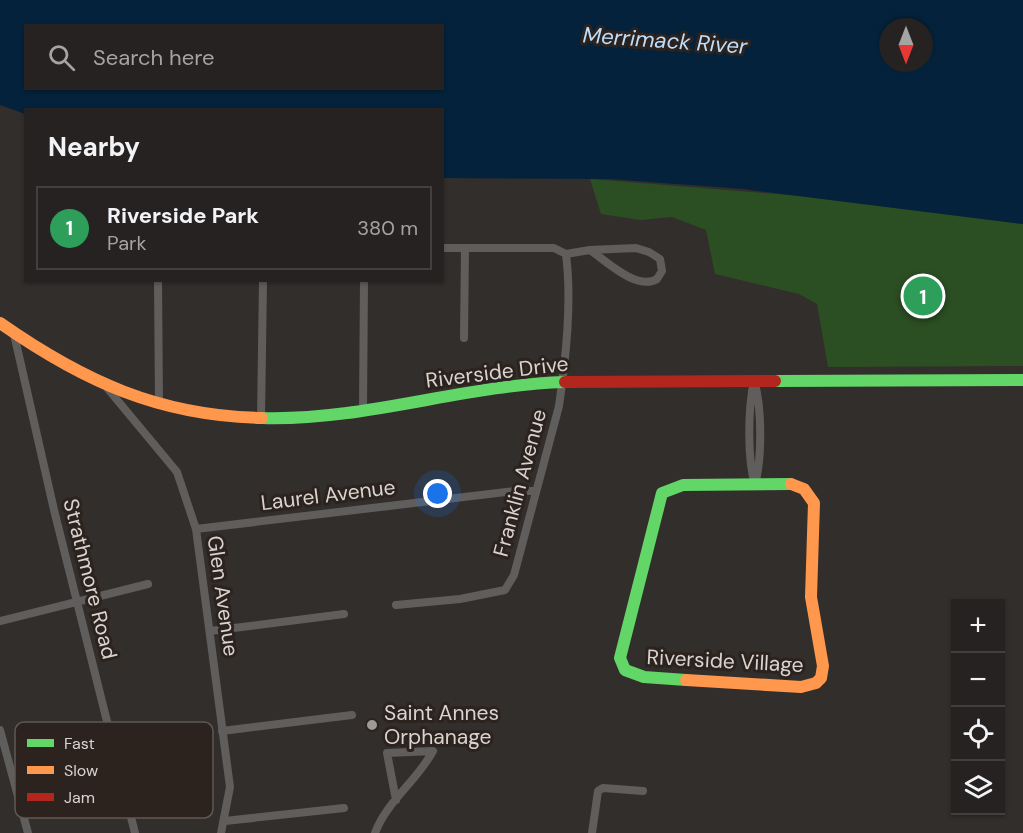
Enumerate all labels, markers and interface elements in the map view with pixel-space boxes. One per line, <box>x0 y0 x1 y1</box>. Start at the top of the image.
north arrow <box>879 18 933 72</box>
water label: Merrimack River <box>582 20 749 61</box>
search box <box>24 24 444 90</box>
icon: search <box>45 41 78 74</box>
text: Search here <box>93 43 214 72</box>
text: Nearby <box>48 130 140 164</box>
text: Riverside Park <box>107 201 259 230</box>
text: 1 <box>66 215 73 241</box>
text: 380 m <box>357 215 418 241</box>
text: Park <box>107 230 147 256</box>
pin: 1 <box>904 274 942 318</box>
street label: Riverside Drive <box>424 349 570 395</box>
street label: Franklin Avenue <box>487 406 553 560</box>
street label: Laurel Avenue <box>259 473 397 517</box>
your location <box>423 479 452 508</box>
street label: Strathmore Road <box>57 496 123 662</box>
street label: Glen Avenue <box>201 534 245 658</box>
map controls <box>951 599 1005 815</box>
button: + <box>951 599 1005 653</box>
street label: Riverside Village <box>646 643 804 679</box>
button: − <box>951 653 1005 707</box>
place label: Saint Annes Orphanage <box>384 699 499 751</box>
button: locate <box>951 707 1005 761</box>
marker: Saint Annes Orphanage <box>365 718 379 732</box>
legend <box>15 722 213 818</box>
text: Fast <box>64 733 95 754</box>
text: Slow <box>64 760 98 781</box>
button: layers <box>951 761 1005 815</box>
text: Jam <box>64 787 95 808</box>

